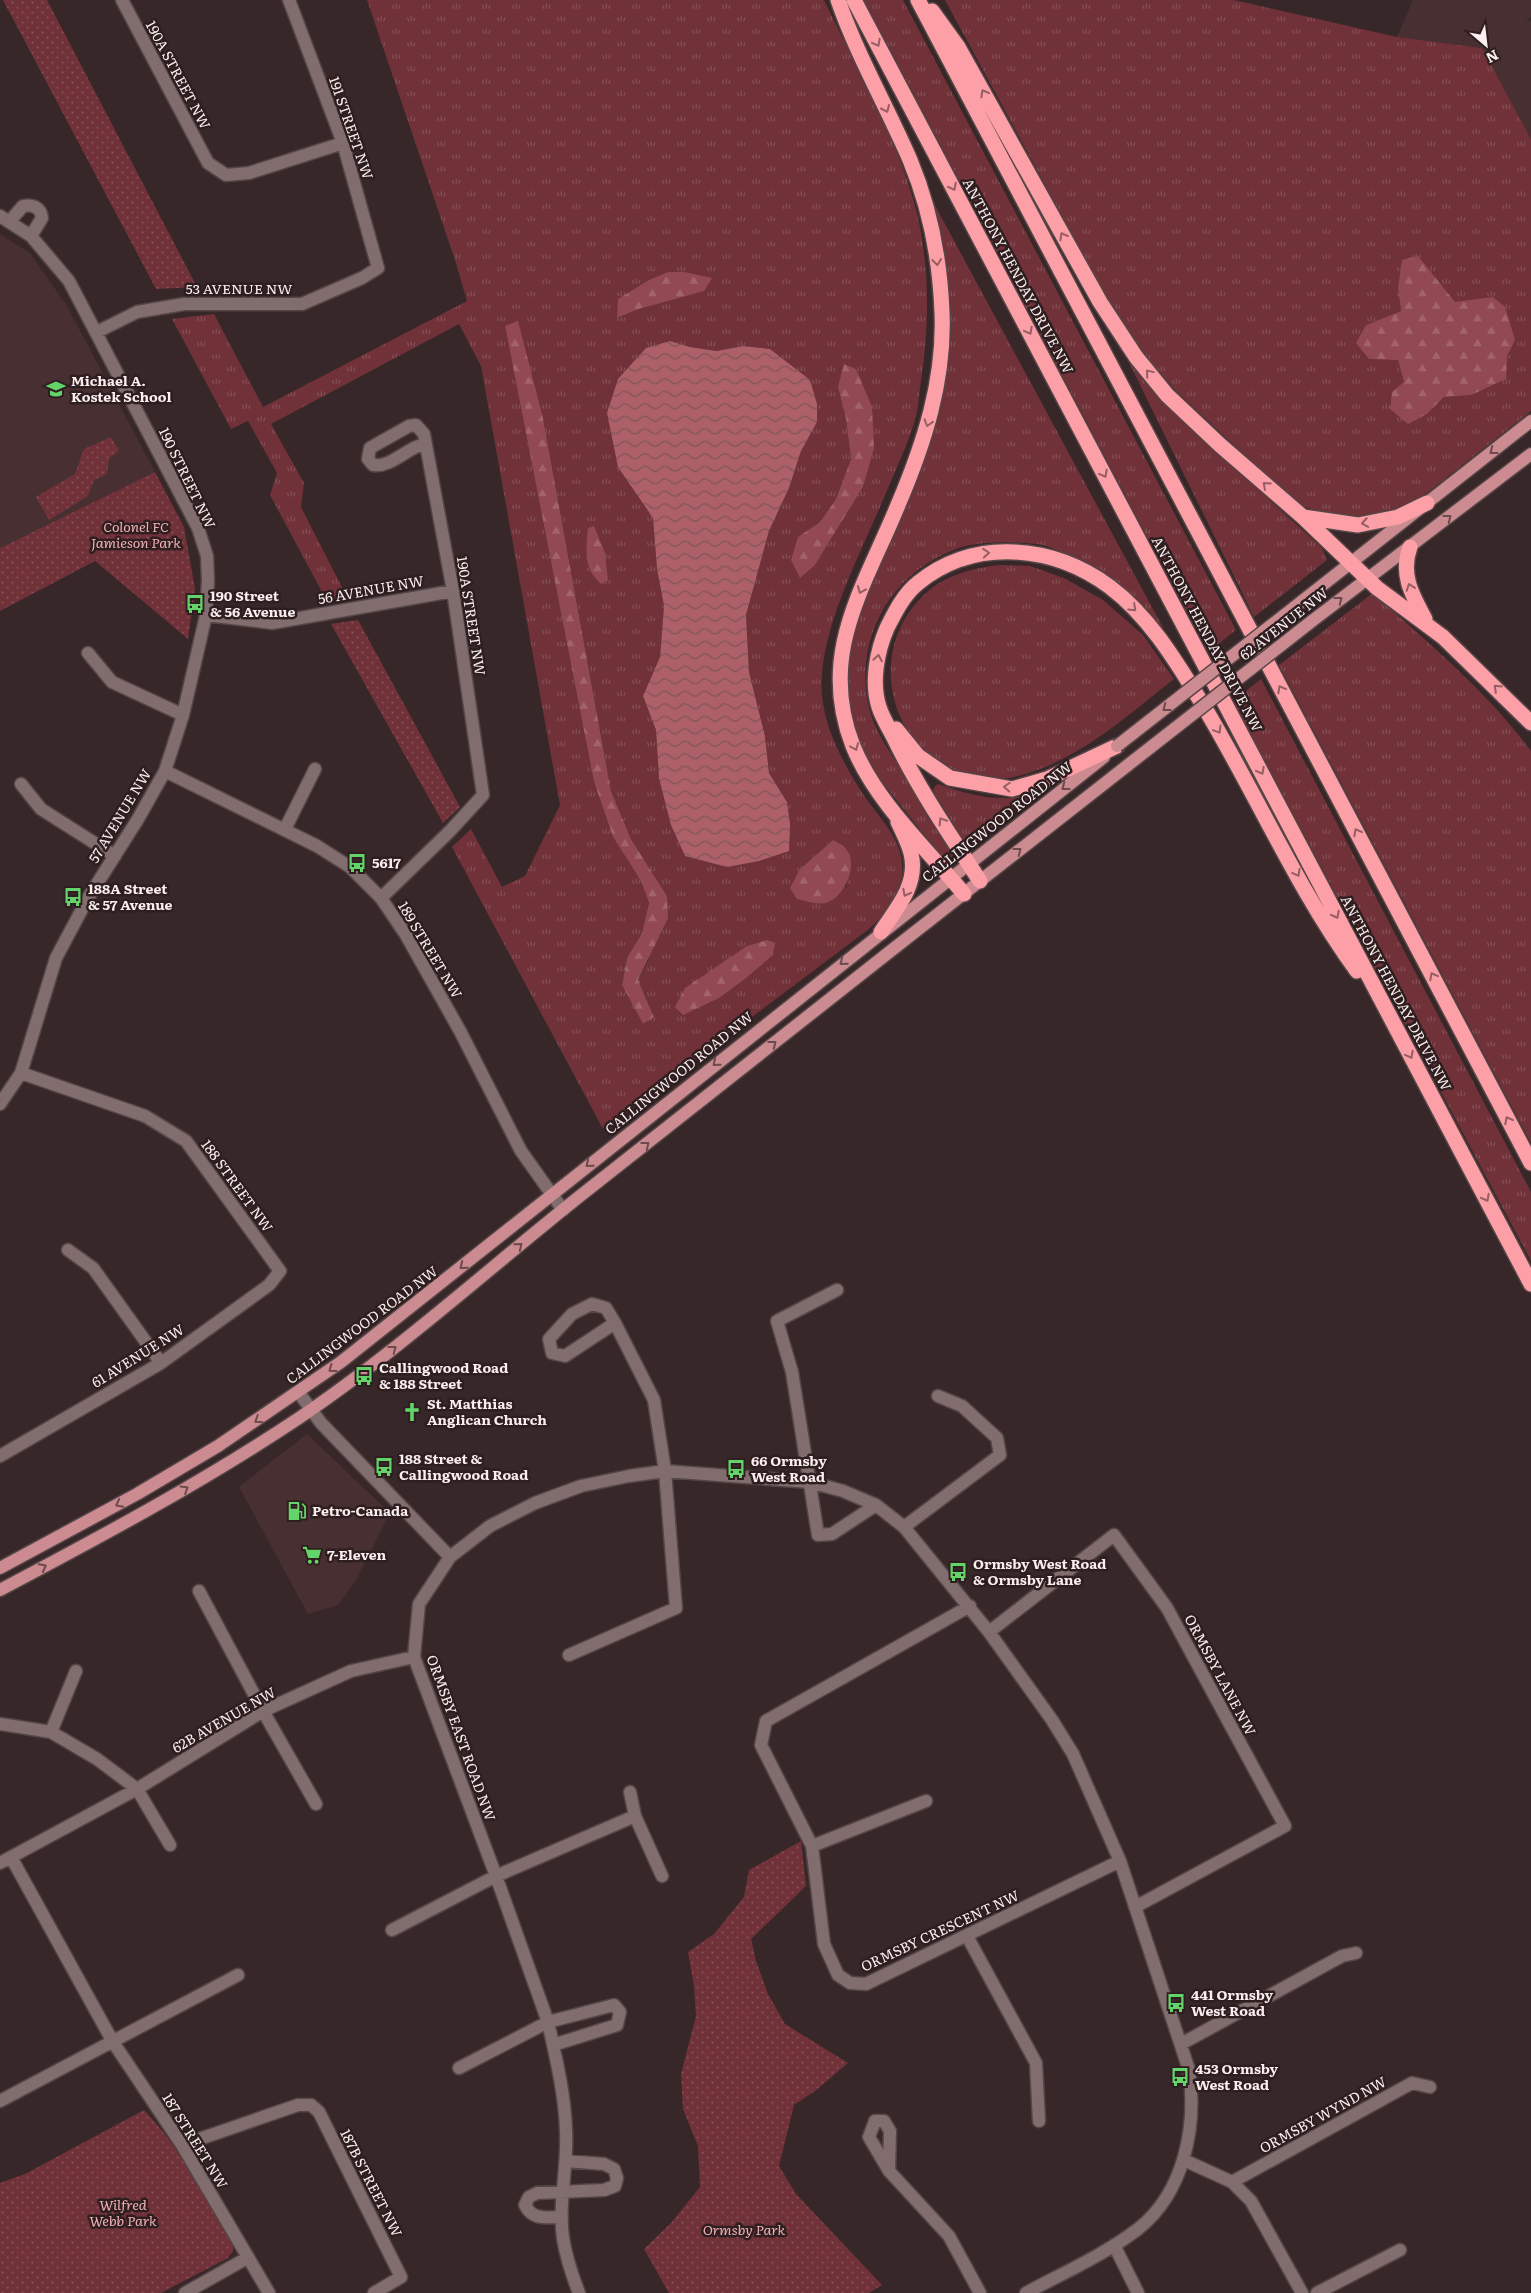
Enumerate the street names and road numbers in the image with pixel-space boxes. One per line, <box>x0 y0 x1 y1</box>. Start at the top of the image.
street label: 190A STREET NW <box>142 17 216 132</box>
street label: 191 STREET NW <box>325 74 379 182</box>
street label: ANTHONY HENDAY DRIVE NW <box>959 174 1079 377</box>
street label: 53 AVENUE NW <box>185 278 293 298</box>
street label: 190 STREET NW <box>155 424 221 531</box>
street label: ANTHONY HENDAY DRIVE NW <box>1148 532 1268 735</box>
street label: 190A STREET NW <box>453 555 491 677</box>
street label: 56 AVENUE NW <box>316 570 425 608</box>
street label: 62 AVENUE NW <box>1235 582 1332 664</box>
street label: CALLINGWOOD ROAD NW <box>917 756 1076 886</box>
street label: 57 AVENUE NW <box>83 765 155 866</box>
street label: ANTHONY HENDAY DRIVE NW <box>1337 891 1457 1094</box>
street label: 189 STREET NW <box>394 897 468 1002</box>
street label: CALLINGWOOD ROAD NW <box>600 1006 757 1138</box>
street label: 188 STREET NW <box>197 1135 278 1236</box>
street label: CALLINGWOOD ROAD NW <box>281 1260 441 1388</box>
street label: 61 AVENUE NW <box>87 1319 188 1392</box>
street label: ORMSBY LANE NW <box>1181 1611 1261 1739</box>
street label: ORMSBY EAST ROAD NW <box>423 1652 501 1824</box>
street label: 62B AVENUE NW <box>168 1681 279 1757</box>
street label: ORMSBY CRESCENT NW <box>857 1885 1022 1976</box>
street label: ORMSBY WYND NW <box>1255 2071 1390 2157</box>
street label: 187 STREET NW <box>158 2089 233 2192</box>
street label: 187B STREET NW <box>336 2125 408 2240</box>

